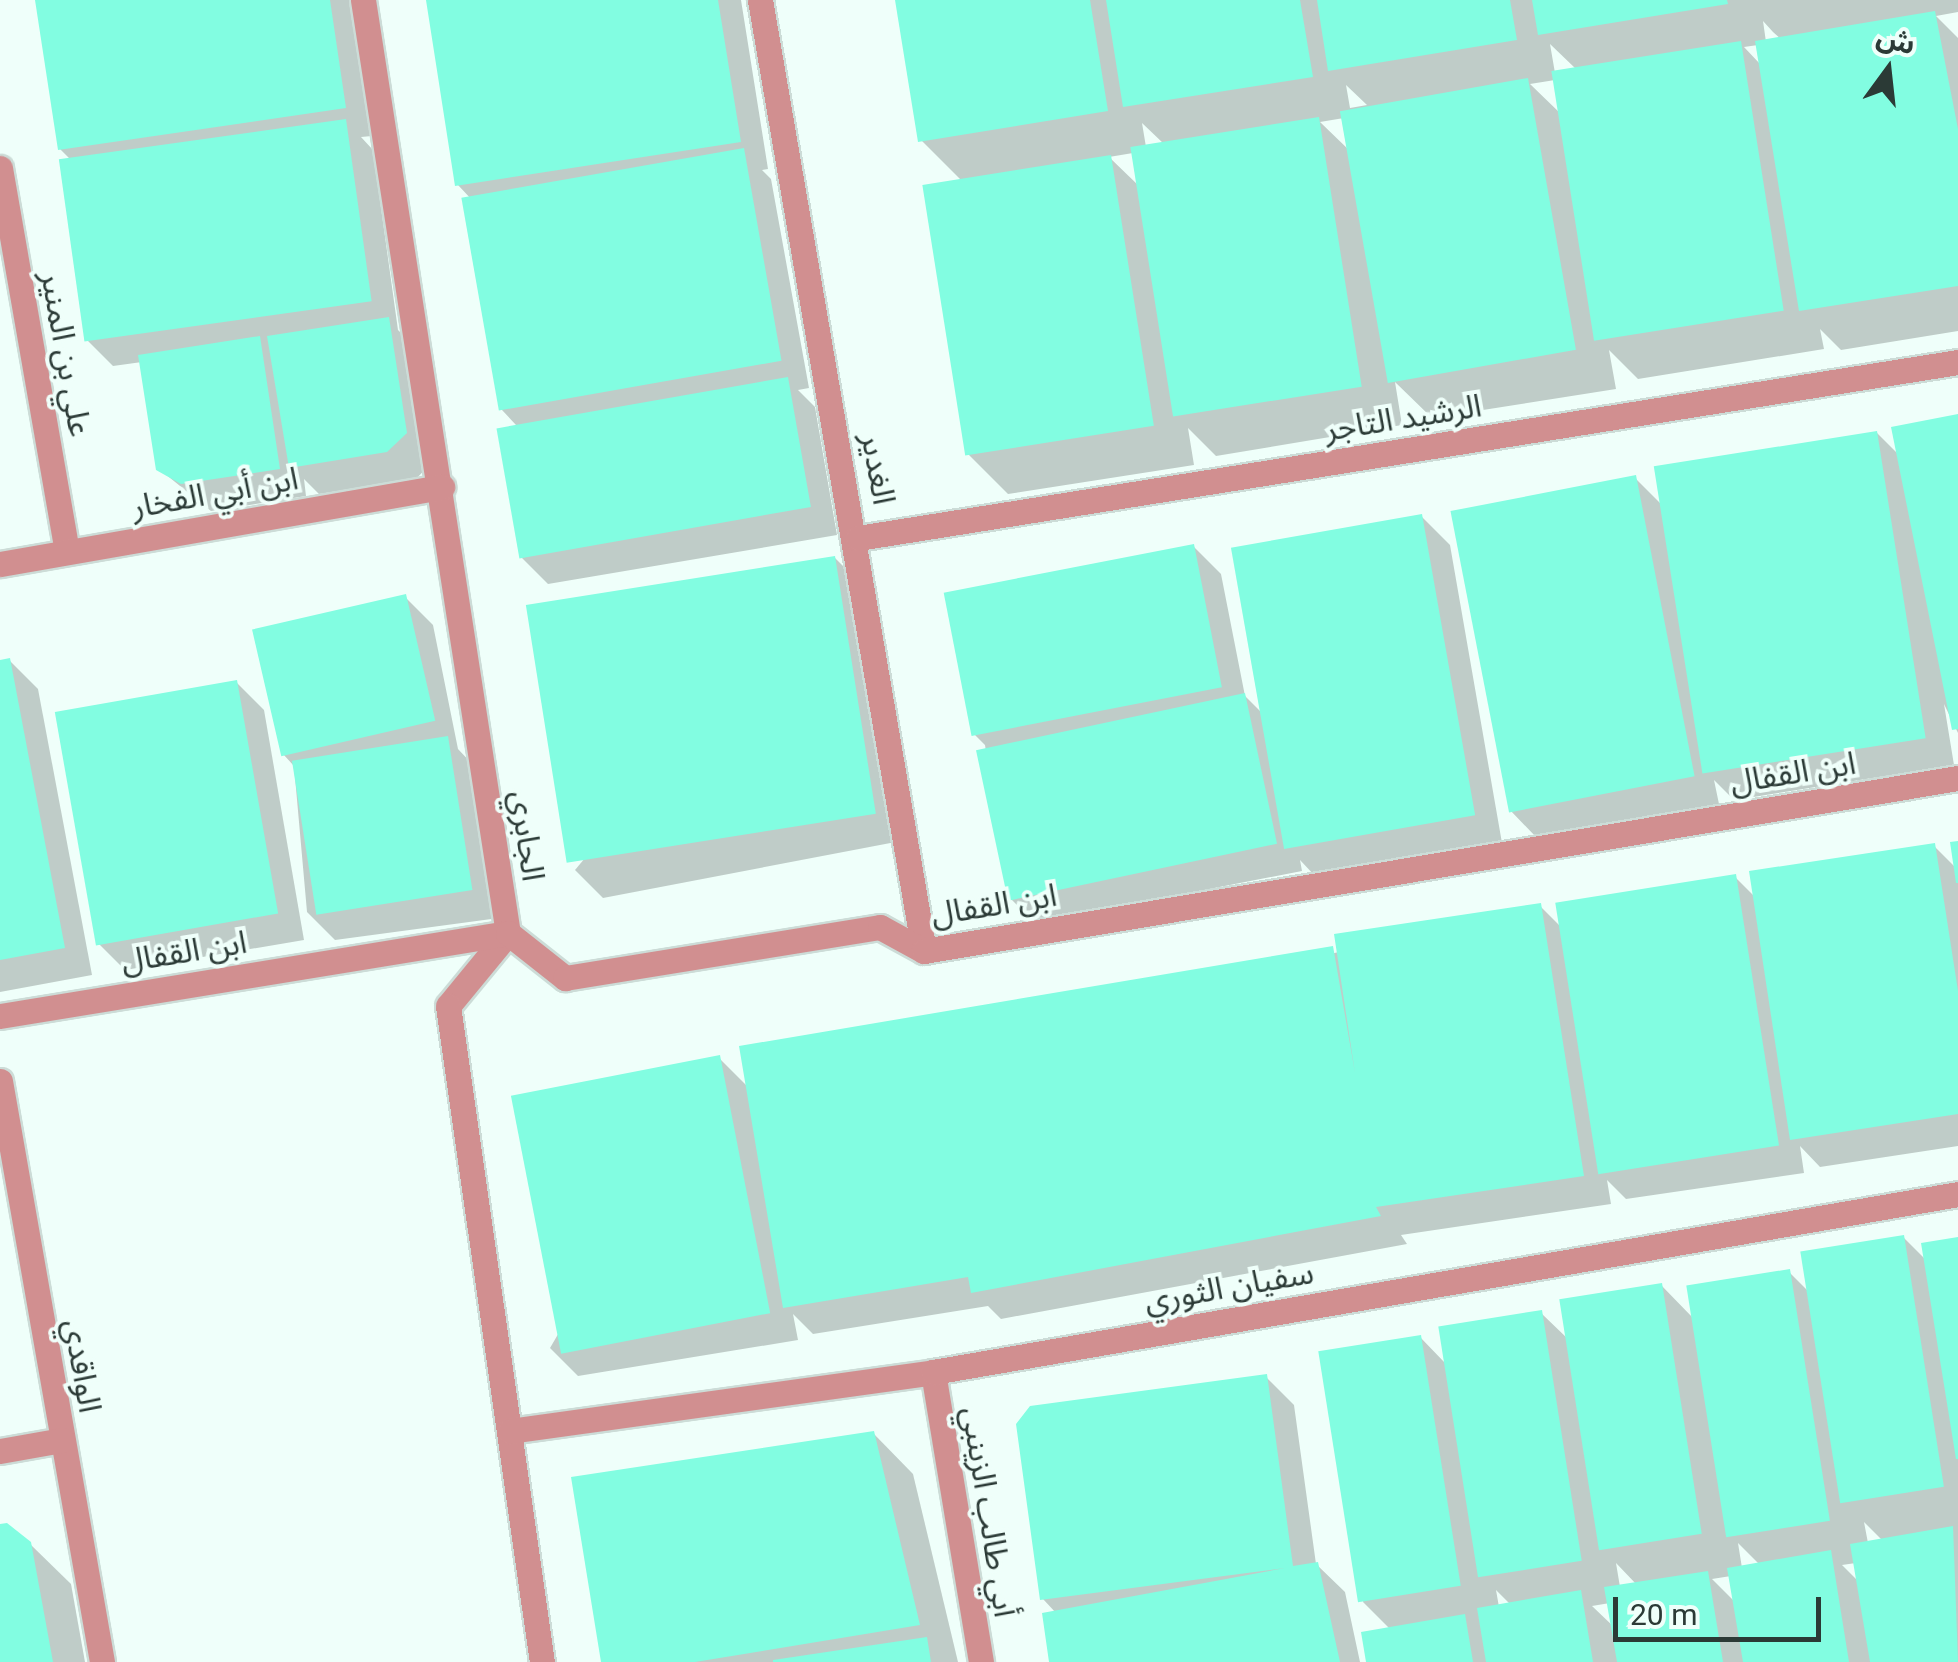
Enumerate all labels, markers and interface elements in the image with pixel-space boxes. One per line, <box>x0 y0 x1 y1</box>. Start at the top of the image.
north arrow <box>1838 20 1938 120</box>
text: ش <box>1873 20 1919 61</box>
street label: علي بن المنير <box>33 268 99 440</box>
street label: الرشيد التاجر <box>1322 387 1484 449</box>
street label: الغدير <box>853 430 903 508</box>
street label: ابن أبي الفخار <box>129 459 301 527</box>
street label: ابن القفال <box>1727 744 1859 802</box>
street label: الجابري <box>502 788 552 884</box>
street label: ابن القفال <box>928 876 1060 934</box>
street label: ابن القفال <box>118 923 250 981</box>
street label: سفيان الثوري <box>1141 1253 1317 1321</box>
street label: الواقدي <box>55 1316 109 1416</box>
street label: أبي طالب الزينبي <box>953 1404 1025 1620</box>
scale bar <box>1618 1577 1826 1639</box>
text: 20 m <box>1630 1597 1697 1632</box>

